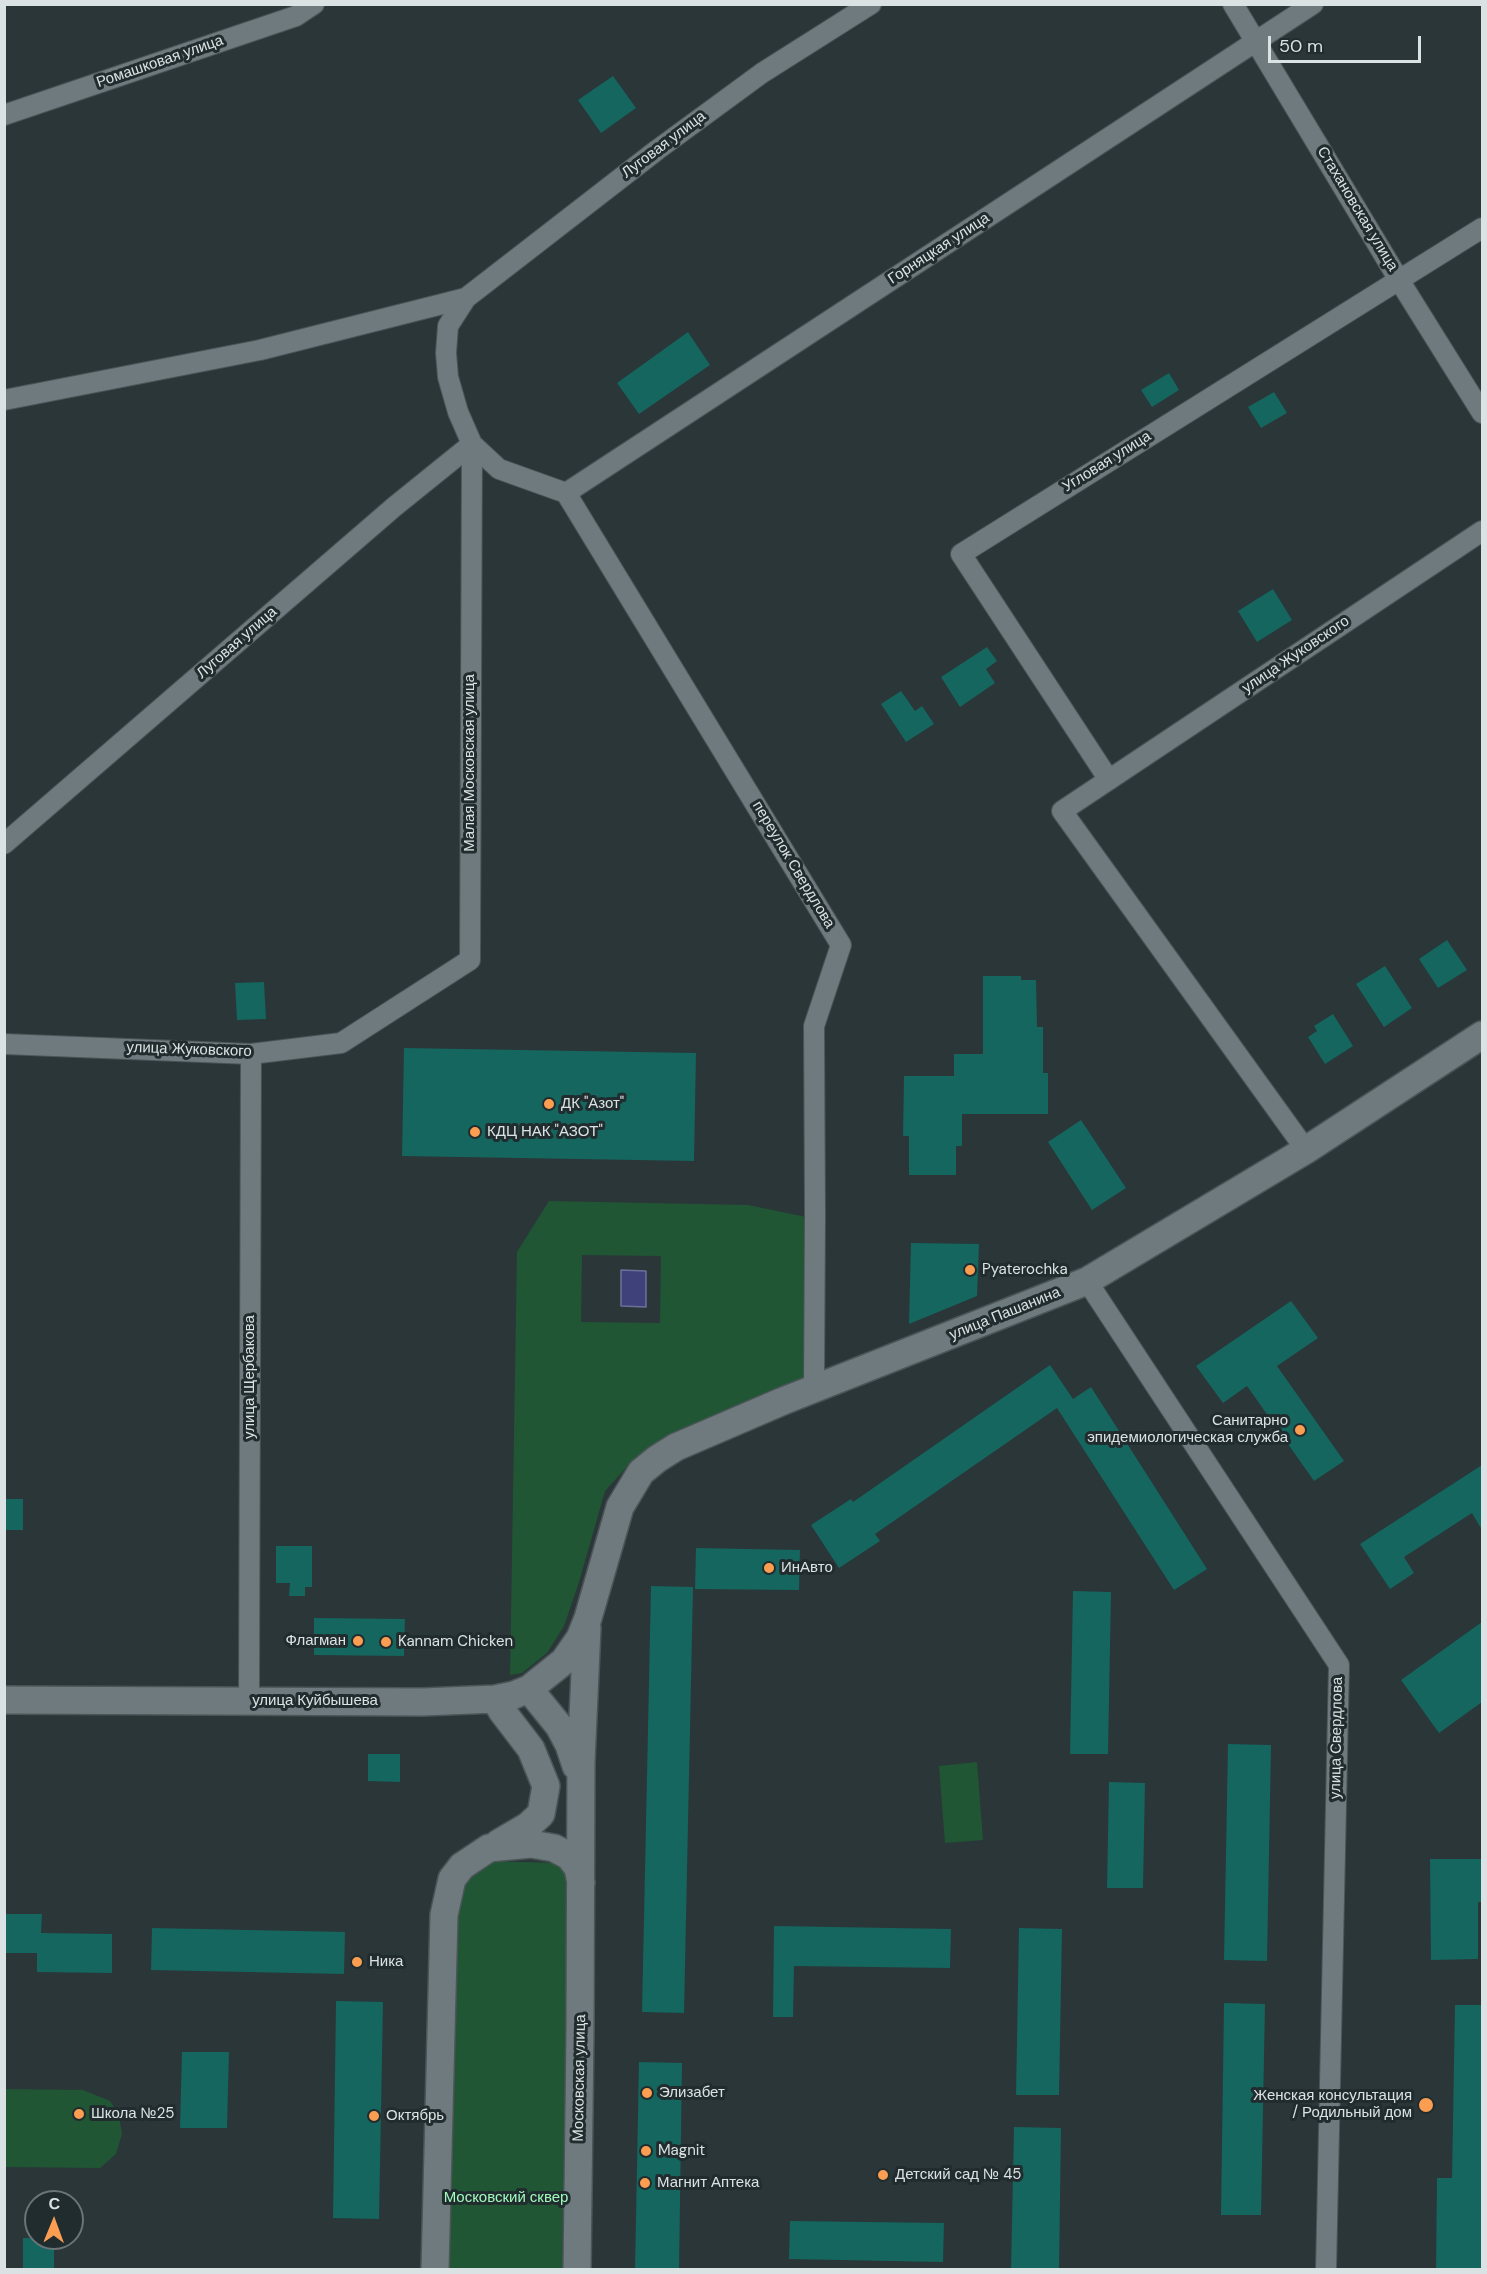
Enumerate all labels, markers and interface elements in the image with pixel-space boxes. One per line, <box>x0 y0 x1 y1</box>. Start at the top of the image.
scale bar <box>1271 24 1424 62</box>
street label: Ромашковая улица <box>94 32 226 92</box>
text: 50 m <box>1279 34 1323 58</box>
street label: Луговая улица <box>618 108 710 182</box>
street label: Стахановская улица <box>1313 143 1401 275</box>
street label: Горняцкая улица <box>885 209 993 289</box>
street label: Угловая улица <box>1060 428 1154 496</box>
street label: Луговая улица <box>193 603 281 683</box>
street label: улица Жуковского <box>1239 612 1353 698</box>
street label: Малая Московская улица <box>461 674 479 852</box>
street label: переулок Свердлова <box>748 798 838 932</box>
street label: улица Жуковского <box>126 1039 252 1061</box>
place label: ДК "Азот" <box>561 1095 624 1113</box>
marker: ДК "Азот" <box>542 1097 556 1111</box>
place label: КДЦ НАК "АЗОТ" <box>487 1123 603 1141</box>
marker: КДЦ НАК "АЗОТ" <box>468 1125 482 1139</box>
place label: Pyaterochka <box>982 1261 1068 1279</box>
marker: Pyaterochka <box>963 1263 977 1277</box>
street label: улица Пашанина <box>947 1284 1063 1344</box>
street label: улица Щербакова <box>241 1315 259 1439</box>
place label: Санитарно эпидемиологическая служба <box>1087 1412 1288 1447</box>
marker: Санитарно эпидемиологическая служба <box>1293 1423 1307 1437</box>
place label: ИнАвто <box>781 1559 833 1577</box>
marker: ИнАвто <box>762 1561 776 1575</box>
place label: Флагман <box>286 1632 346 1650</box>
place label: Kannam Chicken <box>398 1633 513 1651</box>
marker: Флагман <box>351 1634 365 1648</box>
marker: Kannam Chicken <box>379 1635 393 1649</box>
street label: улица Свердлова <box>1327 1677 1347 1799</box>
street label: улица Куйбышева <box>252 1692 378 1710</box>
place label: Ника <box>369 1953 403 1971</box>
marker: Ника <box>350 1955 364 1969</box>
street label: Московская улица <box>570 2014 590 2142</box>
place label: Элизабет <box>659 2084 725 2102</box>
marker: Элизабет <box>640 2086 654 2100</box>
place label: Женская консультация / Родильный дом <box>1253 2087 1412 2122</box>
marker: Женская консультация / Родильный дом <box>1417 2096 1435 2114</box>
place label: Школа №25 <box>91 2105 174 2123</box>
marker: Школа №25 <box>72 2107 86 2121</box>
place label: Октябрь <box>386 2107 444 2125</box>
marker: Октябрь <box>367 2109 381 2123</box>
place label: Magnit <box>658 2142 705 2160</box>
marker: Magnit <box>639 2144 653 2158</box>
place label: Детский сад № 45 <box>895 2166 1021 2184</box>
marker: Детский сад № 45 <box>876 2168 890 2182</box>
place label: Магнит Аптека <box>657 2174 759 2192</box>
marker: Магнит Аптека <box>638 2176 652 2190</box>
park label: Московский сквер <box>444 2189 568 2207</box>
north arrow <box>24 2190 84 2250</box>
text: С <box>48 2193 60 2214</box>

